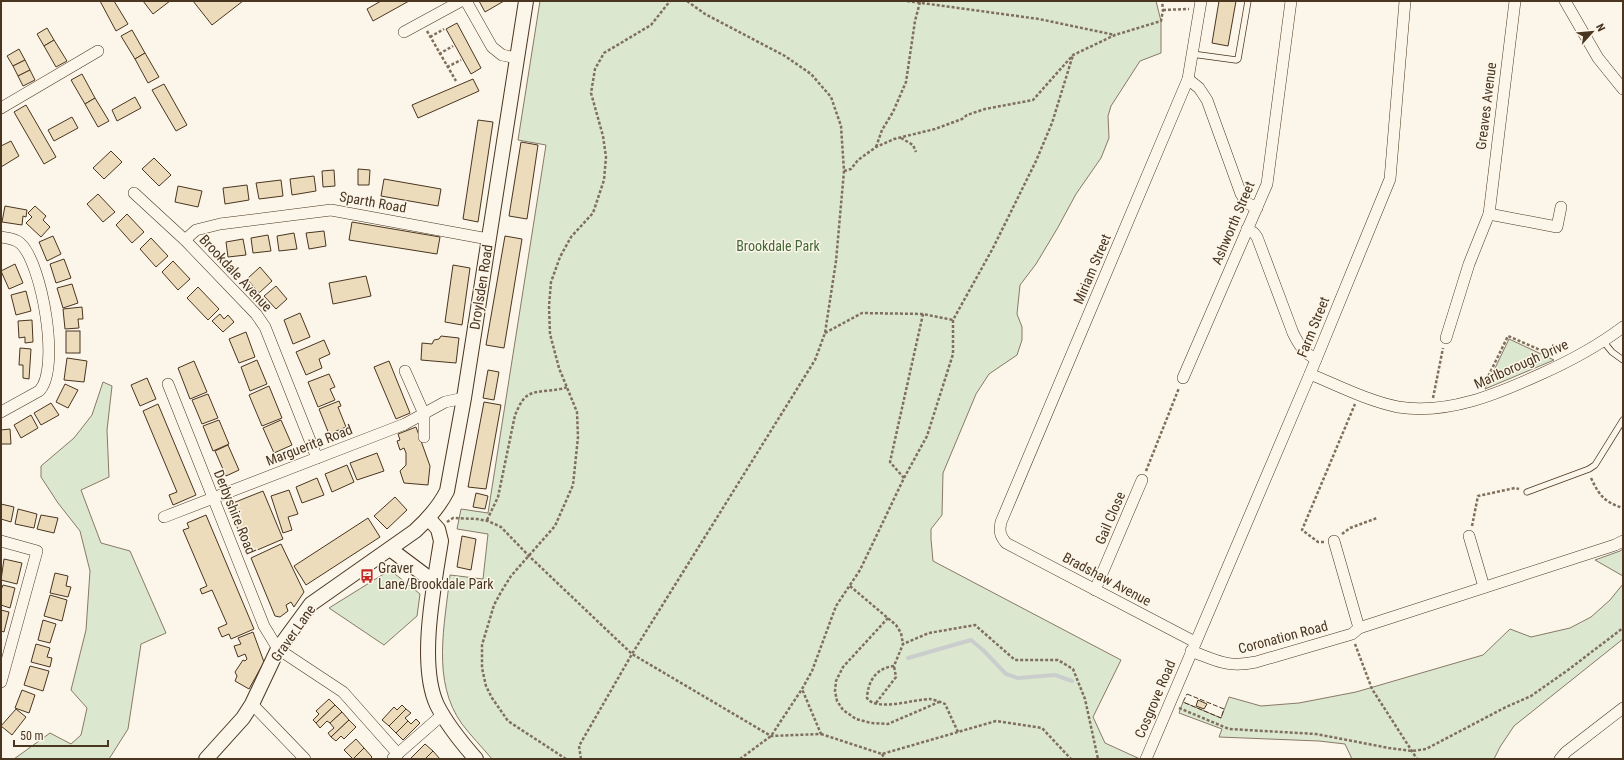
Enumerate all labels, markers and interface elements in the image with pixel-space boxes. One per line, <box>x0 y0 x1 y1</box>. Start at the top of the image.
north arrow <box>1572 12 1612 52</box>
text: N <box>1593 22 1608 34</box>
street label: Greaves Avenue <box>1473 61 1499 151</box>
street label: Ashworth Street <box>1208 179 1258 267</box>
street label: Sparth Road <box>338 188 408 216</box>
street label: Brookdale Avenue <box>196 231 276 315</box>
street label: Miriam Street <box>1070 232 1114 306</box>
park label: Brookdale Park <box>736 238 820 254</box>
street label: Droylsden Road <box>466 243 496 331</box>
street label: Farm Street <box>1294 294 1332 360</box>
street label: Marlborough Drive <box>1471 336 1571 392</box>
street label: Marguerita Road <box>264 421 354 469</box>
street label: Derbyshire Road <box>211 467 259 557</box>
street label: Gail Close <box>1092 489 1128 547</box>
street label: Bradshaw Avenue <box>1060 549 1154 609</box>
place label: Graver Lane/Brookdale Park <box>378 560 494 592</box>
bus stop icon: Graver Lane/Brookdale Park <box>359 568 375 584</box>
street label: Graver Lane <box>268 601 319 664</box>
street label: Coronation Road <box>1236 617 1330 657</box>
street label: Cosgrove Road <box>1131 658 1179 740</box>
scale bar <box>14 722 108 748</box>
text: 50 m <box>20 729 44 743</box>

